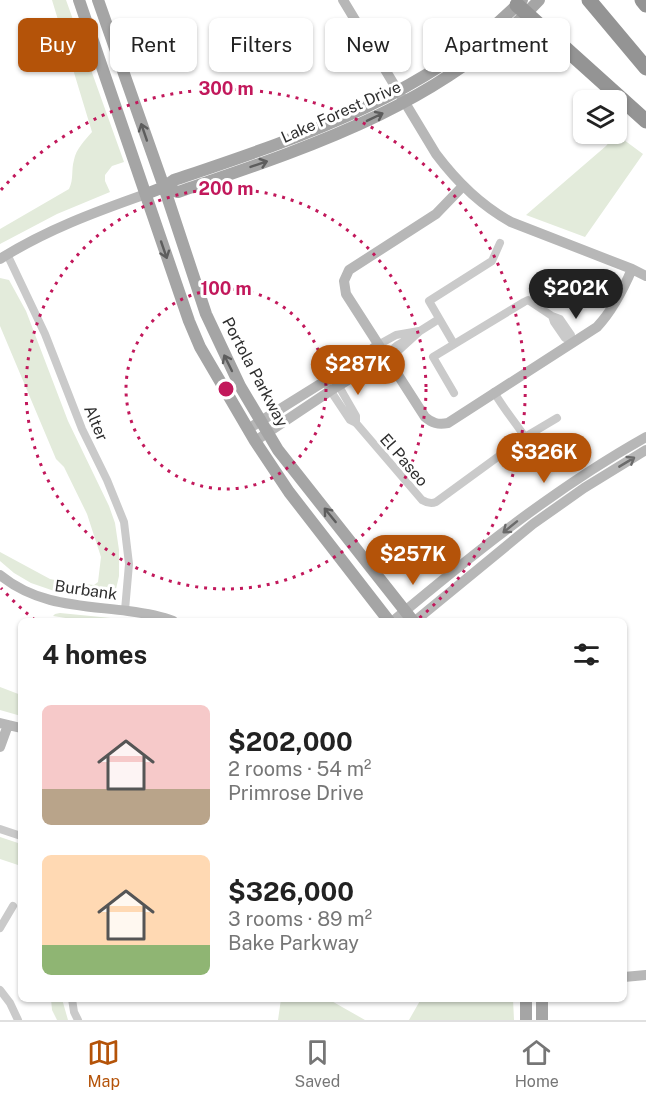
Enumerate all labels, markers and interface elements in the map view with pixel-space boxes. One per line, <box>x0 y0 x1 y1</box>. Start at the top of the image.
chip: Buy <box>18 18 98 72</box>
chip: Rent <box>110 18 197 72</box>
chip: Filters <box>209 18 313 72</box>
chip: New <box>325 18 411 72</box>
chip: Apartment <box>423 18 570 72</box>
street label: Lake Forest Drive <box>278 77 404 147</box>
text: 300 m <box>198 78 254 99</box>
map controls <box>573 90 627 144</box>
button: layers <box>573 90 627 144</box>
one-way arrow <box>366 110 384 122</box>
one-way arrow <box>138 123 149 142</box>
one-way arrow <box>249 158 268 169</box>
text: 200 m <box>199 178 253 199</box>
one-way arrow <box>160 240 171 259</box>
pin: $202K <box>534 269 618 320</box>
text: $202K <box>543 276 609 300</box>
text: 100 m <box>200 278 252 299</box>
street label: Portola Parkway <box>218 314 292 430</box>
pin: $287K <box>316 345 400 396</box>
text: $287K <box>325 352 391 376</box>
one-way arrow <box>222 354 234 372</box>
centre of rings <box>216 379 236 399</box>
street label: Alter <box>80 402 112 444</box>
street label: El Paseo <box>376 430 432 490</box>
pin: $326K <box>502 433 586 484</box>
text: $326K <box>510 440 578 464</box>
one-way arrow <box>618 456 635 468</box>
one-way arrow <box>324 508 337 524</box>
one-way arrow <box>502 521 518 534</box>
pin: $257K <box>371 535 455 586</box>
text: $257K <box>380 542 446 566</box>
street label: Burbank <box>54 576 118 604</box>
icon: filters <box>570 638 603 671</box>
text: 4 homes <box>42 639 147 670</box>
text: $202,000 <box>228 726 353 757</box>
icon: home <box>90 729 162 801</box>
text: 2 rooms · 54 m² <box>228 757 371 781</box>
text: Primrose Drive <box>228 781 364 805</box>
text: $326,000 <box>228 876 354 907</box>
icon: home <box>90 879 162 951</box>
text: 3 rooms · 89 m² <box>228 907 372 931</box>
text: Bake Parkway <box>228 931 359 955</box>
tab: Map <box>87 1036 120 1091</box>
tab: Saved <box>295 1036 340 1091</box>
tab: Home <box>515 1036 559 1091</box>

